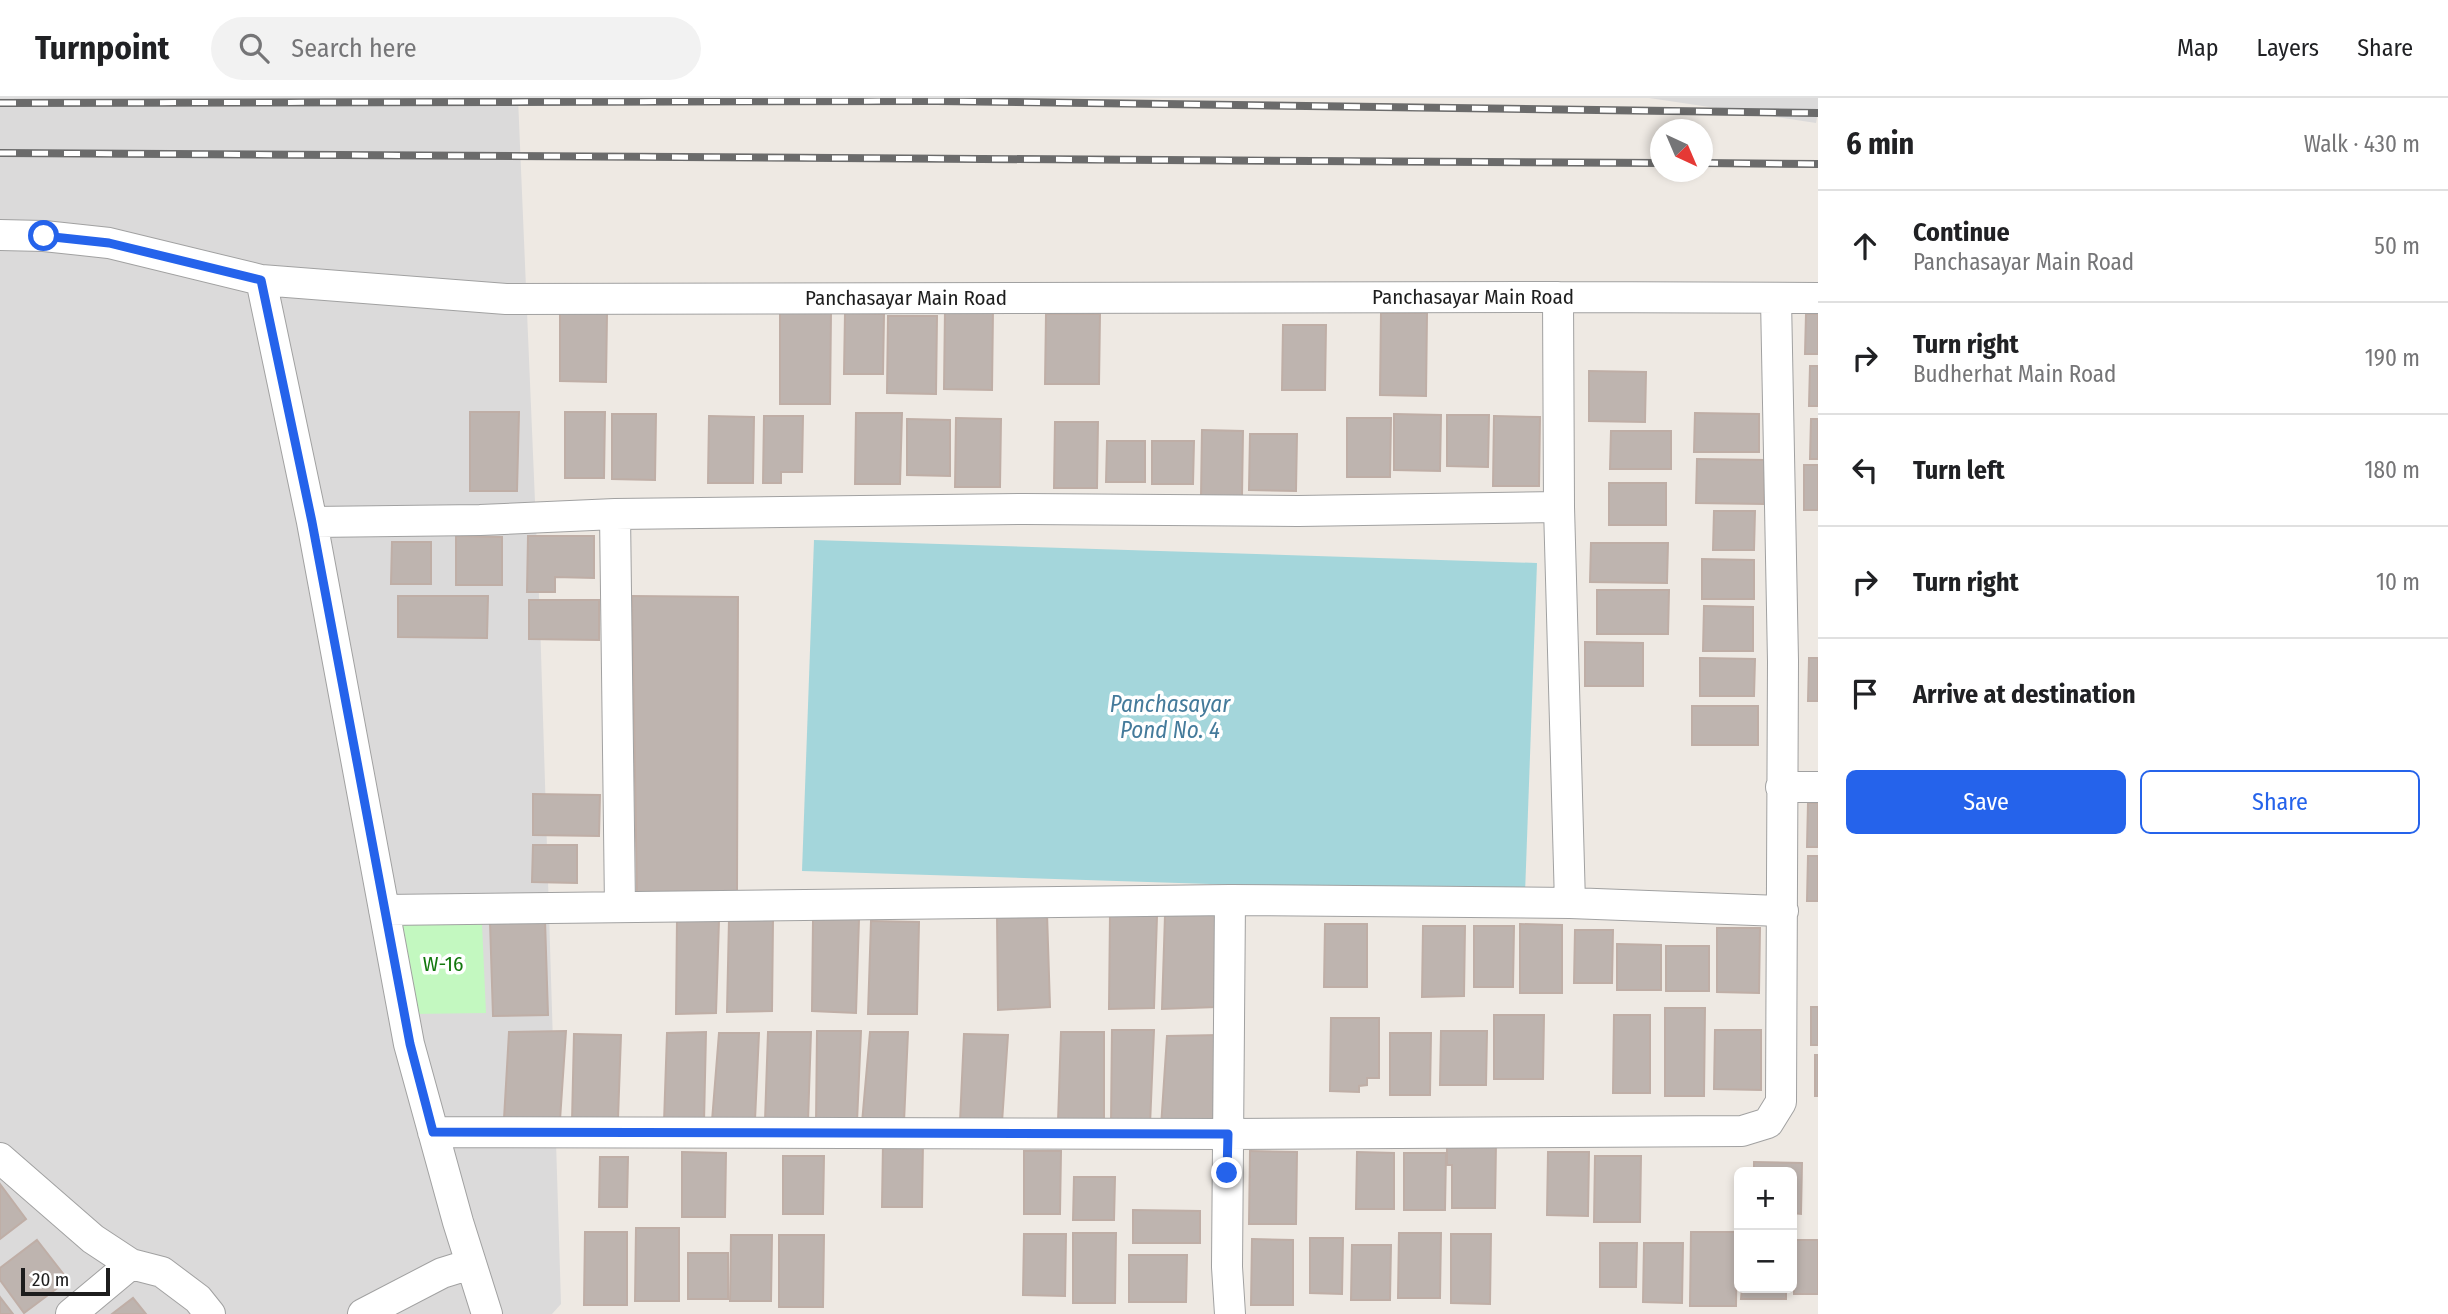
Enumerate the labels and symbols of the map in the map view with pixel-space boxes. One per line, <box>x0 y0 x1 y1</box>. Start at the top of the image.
north arrow <box>1650 119 1713 182</box>
route start <box>28 220 59 251</box>
street label: Panchasayar Main Road <box>1372 284 1574 310</box>
street label: Panchasayar Main Road <box>805 285 1007 311</box>
water label: Panchasayar Pond No. 4 <box>1110 690 1231 744</box>
park label: W-16 <box>423 951 463 977</box>
route end <box>1211 1157 1242 1188</box>
scale bar <box>21 1265 110 1297</box>

